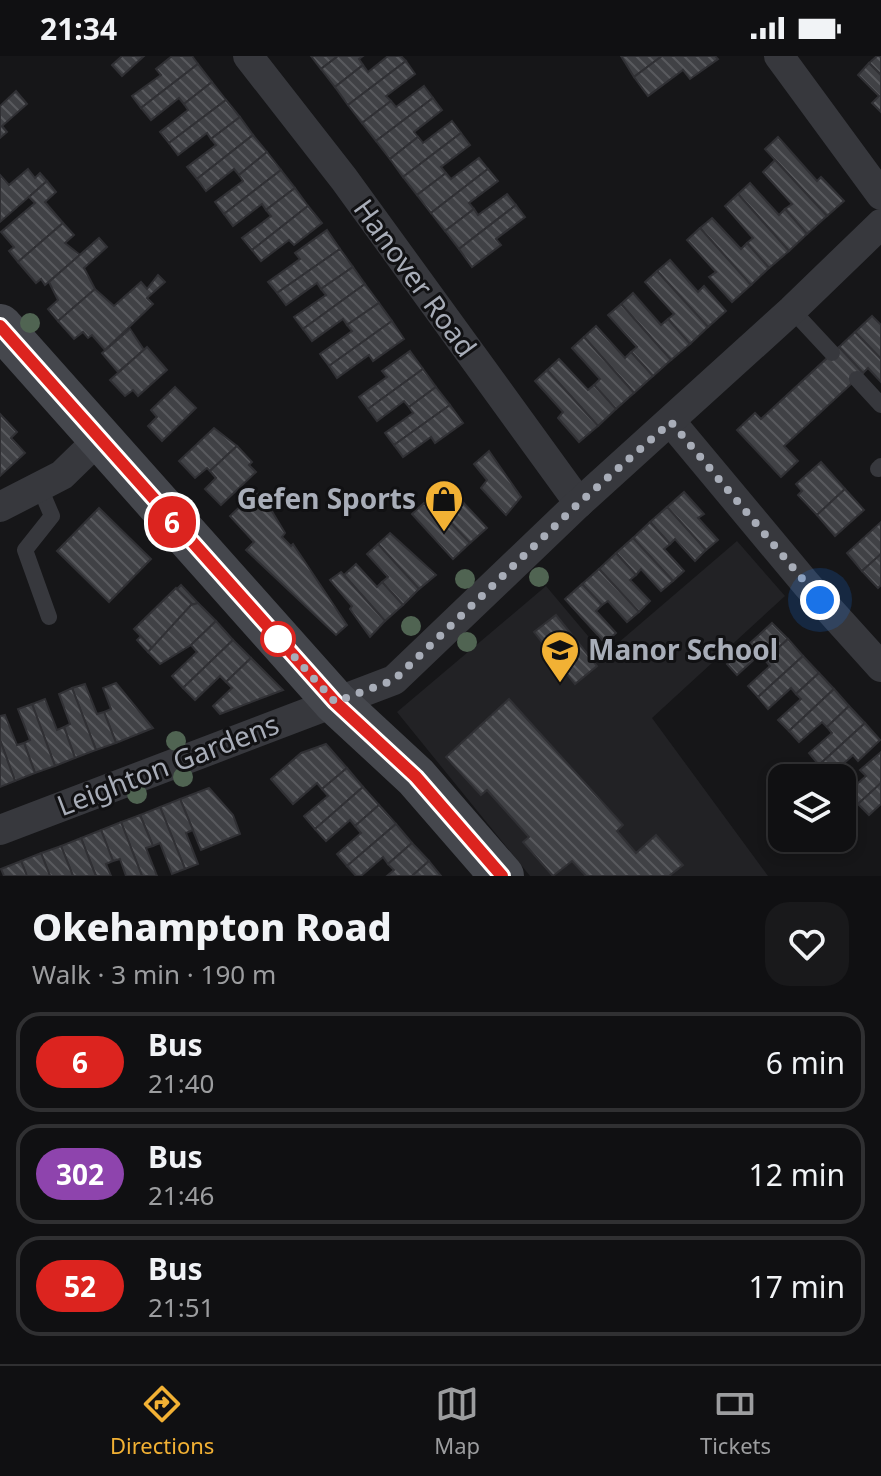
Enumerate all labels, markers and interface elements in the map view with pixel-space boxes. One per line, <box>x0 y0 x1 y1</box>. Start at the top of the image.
text: 21:34 <box>40 8 117 49</box>
street label: Hanover Road <box>346 191 486 364</box>
shop icon: Gefen Sports <box>423 478 465 533</box>
place label: Gefen Sports <box>237 479 416 517</box>
line badge: 6 <box>146 496 198 548</box>
text: 6 <box>164 503 180 541</box>
your location <box>800 580 840 620</box>
unlabelled marker <box>261 622 295 656</box>
school or university icon: Manor School <box>539 629 581 684</box>
place label: Manor School <box>588 630 778 668</box>
street label: Leighton Gardens <box>51 704 284 824</box>
map controls <box>768 764 856 852</box>
button: layers <box>768 764 856 852</box>
text: Okehampton Road <box>32 900 392 952</box>
button: heart <box>765 902 849 986</box>
text: Walk · 3 min · 190 m <box>32 956 276 992</box>
text: Bus <box>148 1024 203 1065</box>
text: 6 min <box>766 1042 845 1083</box>
text: 6 <box>72 1043 88 1081</box>
text: 21:40 <box>148 1065 214 1101</box>
text: Bus <box>148 1136 203 1177</box>
text: 12 min <box>749 1154 845 1195</box>
text: 302 <box>56 1155 104 1193</box>
text: 21:46 <box>148 1177 214 1213</box>
text: Bus <box>148 1248 203 1289</box>
text: 17 min <box>749 1266 845 1307</box>
text: 52 <box>64 1267 96 1305</box>
text: 21:51 <box>148 1289 214 1325</box>
tab: Directions <box>110 1382 214 1460</box>
tab: Map <box>434 1382 480 1460</box>
tab: Tickets <box>700 1382 771 1460</box>

